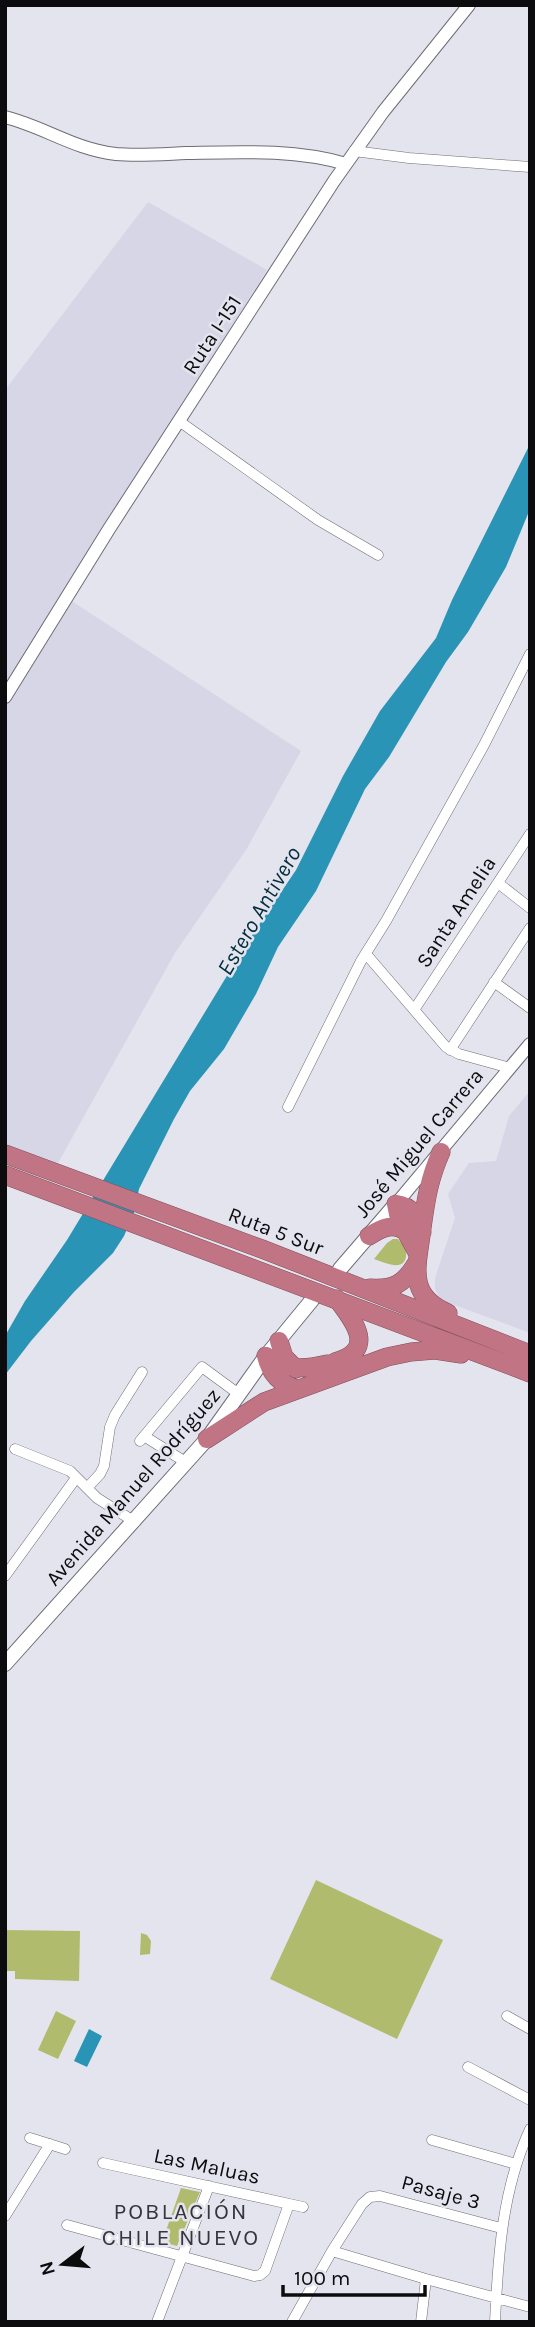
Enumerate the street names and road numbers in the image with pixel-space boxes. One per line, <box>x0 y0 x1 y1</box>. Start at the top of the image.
street label: Ruta I-151 <box>178 291 246 379</box>
street label: Santa Amelia <box>411 852 501 972</box>
street label: José Miguel Carrera <box>350 1064 488 1222</box>
street label: Ruta 5 Sur <box>225 1202 327 1260</box>
street label: Avenida Manuel Rodríguez <box>41 1384 225 1590</box>
street label: Las Maluas <box>152 2143 262 2189</box>
street label: Pasaje 3 <box>399 2170 483 2214</box>

